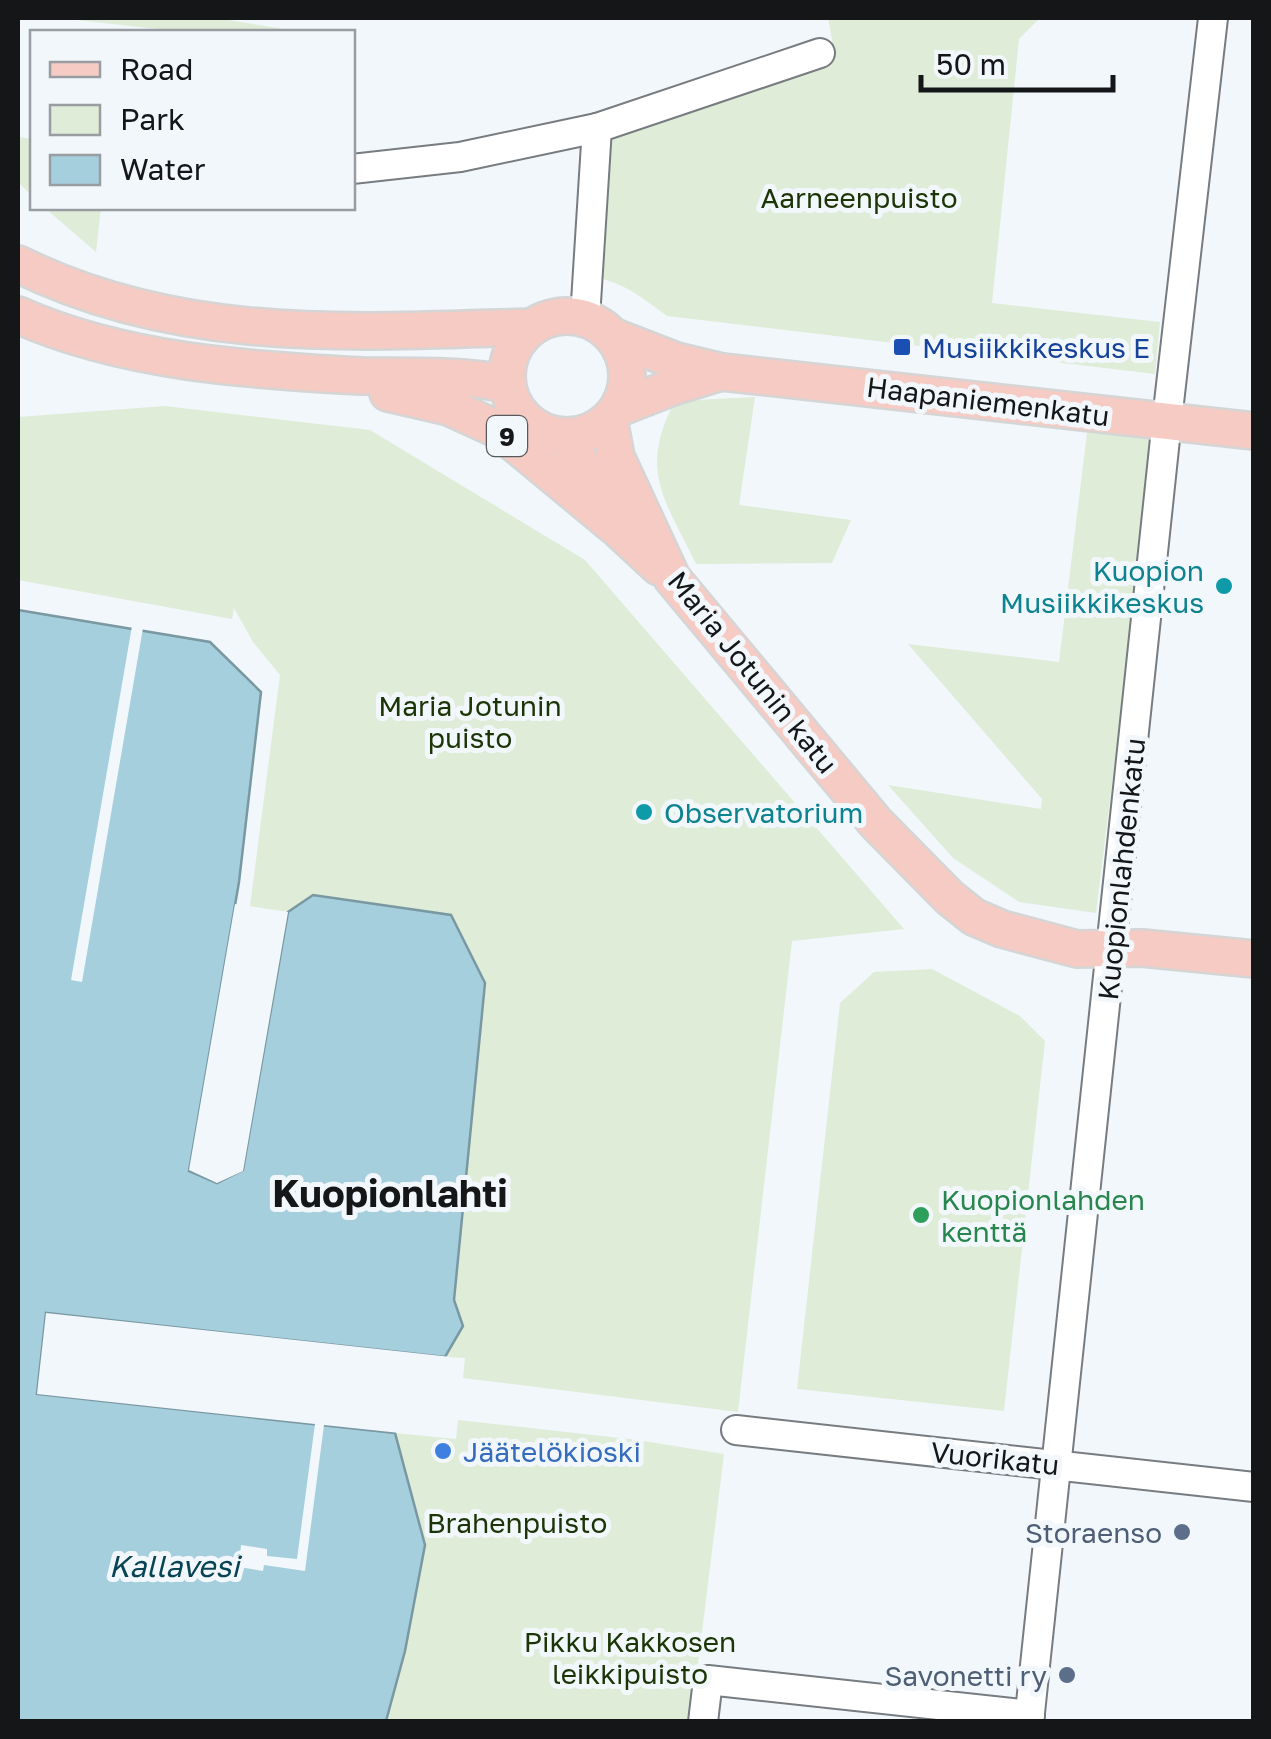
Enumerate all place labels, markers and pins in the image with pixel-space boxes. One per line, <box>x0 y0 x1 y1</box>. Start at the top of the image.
place label: Musiikkikeskus E <box>922 331 1150 364</box>
marker: Musiikkikeskus E <box>891 336 913 358</box>
place label: Kuopion Musiikkikeskus <box>1000 554 1204 619</box>
marker: Kuopion Musiikkikeskus <box>1213 575 1235 597</box>
place label: Observatorium <box>664 796 863 829</box>
marker: Observatorium <box>633 801 655 823</box>
place label: Kuopionlahden kenttä <box>941 1183 1145 1248</box>
marker: Kuopionlahden kenttä <box>910 1204 932 1226</box>
place label: Jäätelökioski <box>463 1435 641 1468</box>
marker: Jäätelökioski <box>432 1440 454 1462</box>
place label: Storaenso <box>1025 1516 1162 1549</box>
marker: Storaenso <box>1171 1521 1193 1543</box>
place label: Savonetti ry <box>884 1659 1047 1692</box>
marker: Savonetti ry <box>1056 1664 1078 1686</box>

